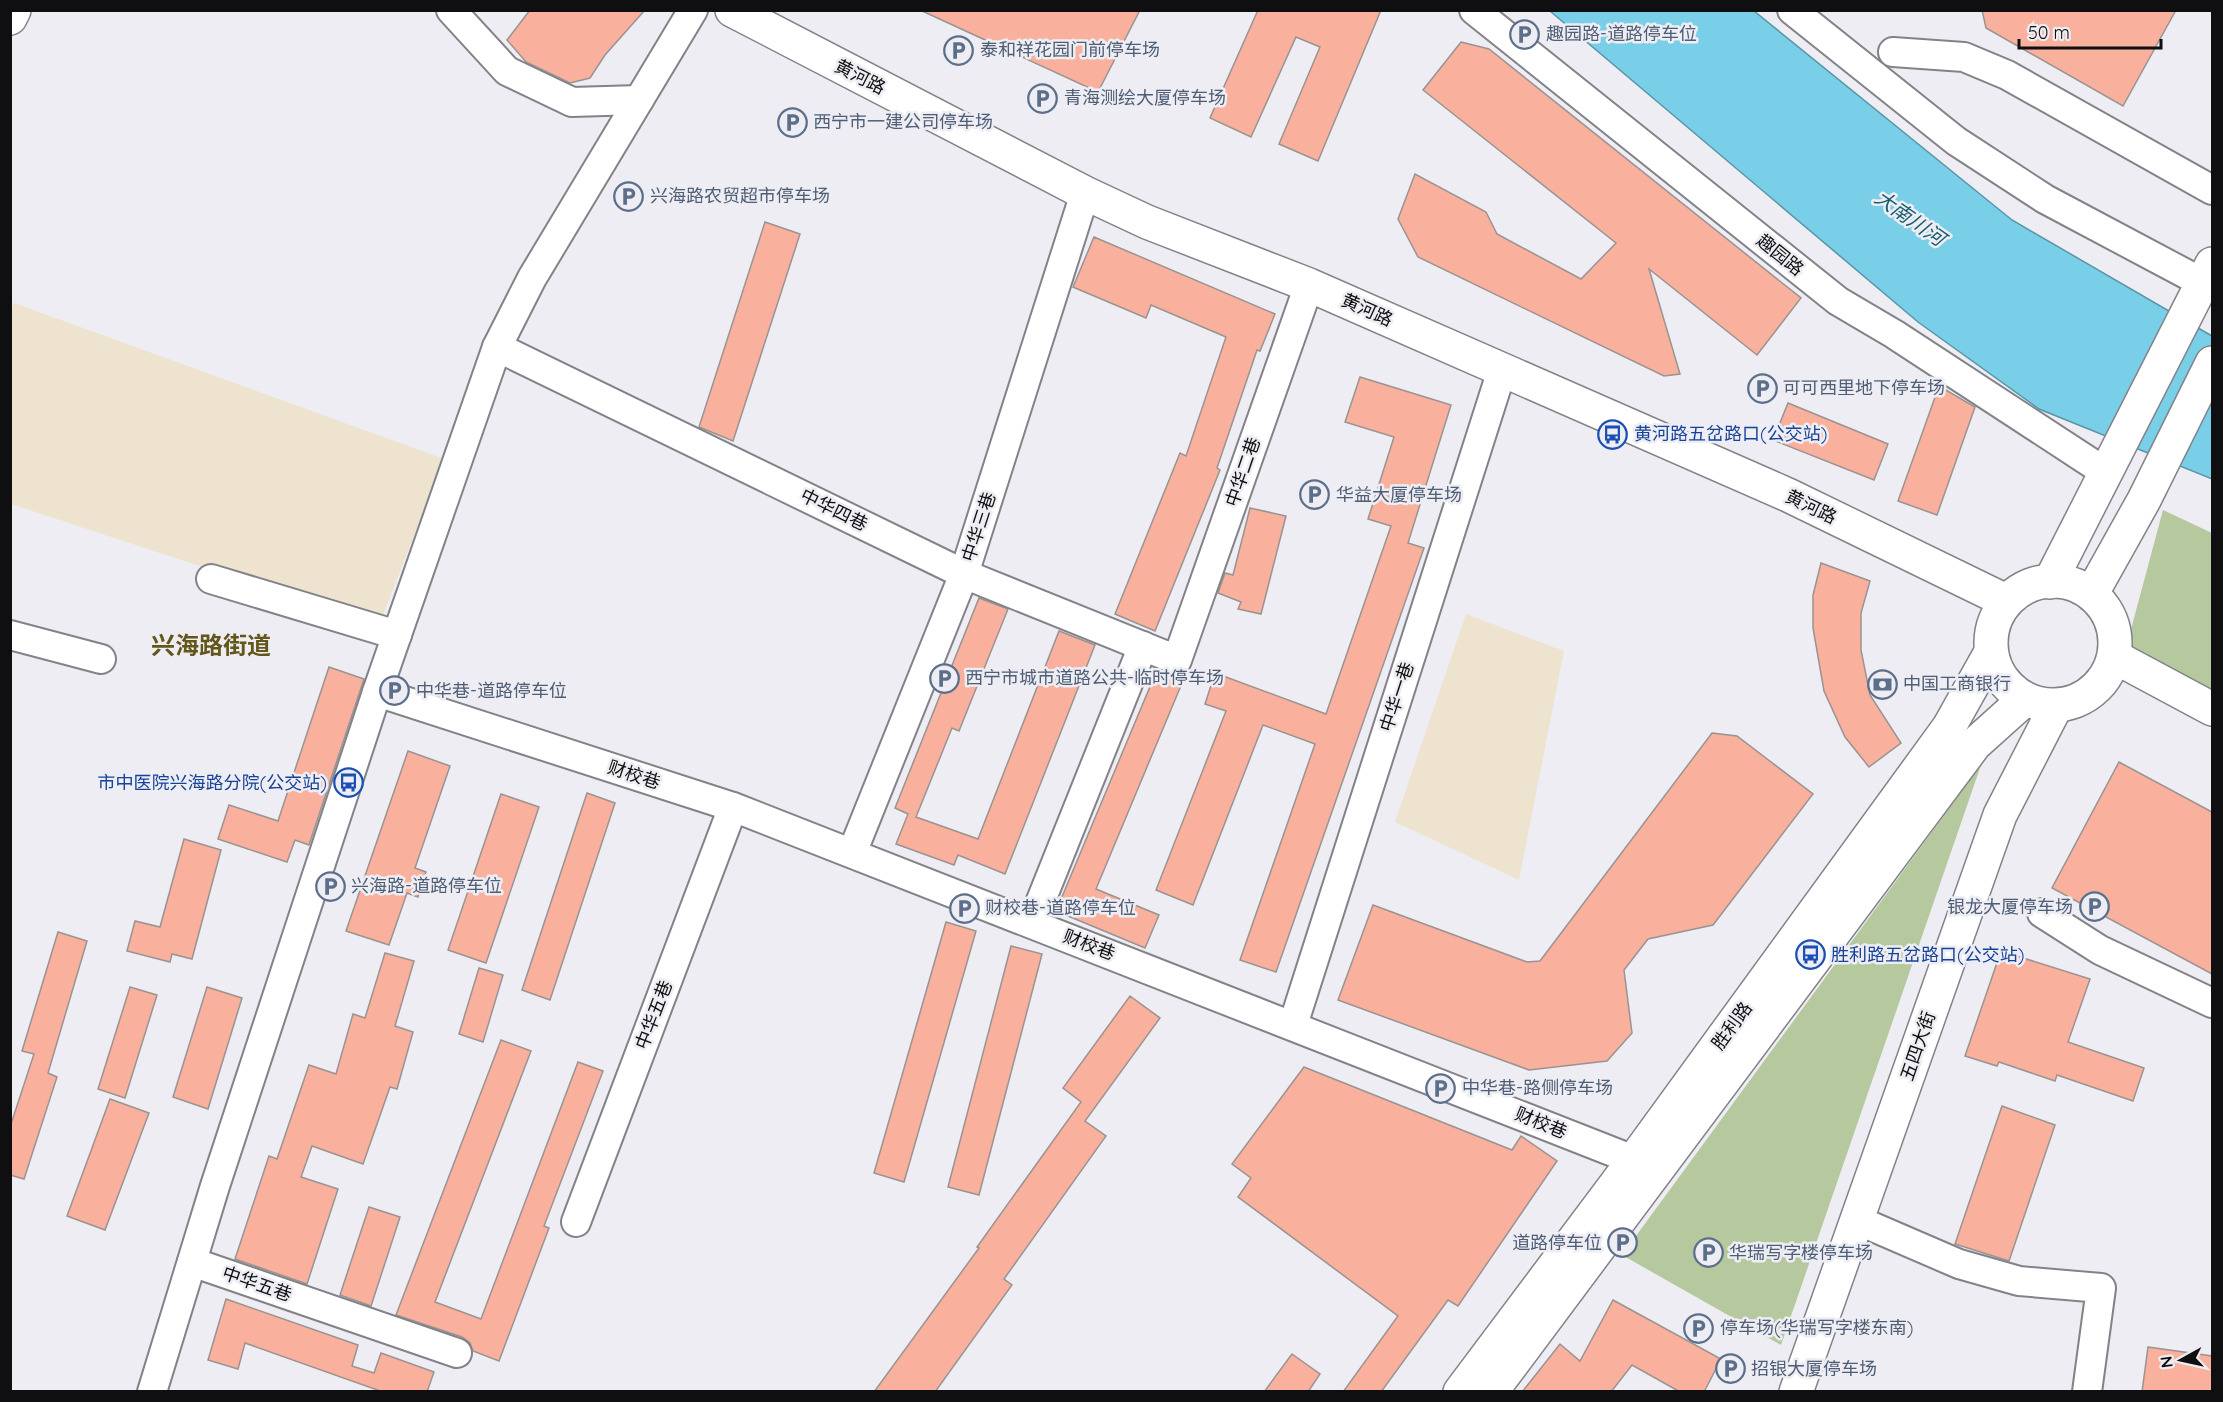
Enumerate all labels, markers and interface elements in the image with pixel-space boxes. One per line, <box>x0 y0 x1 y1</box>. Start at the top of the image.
scale bar <box>2019 12 2162 50</box>
parking icon: 趣园路-道路停车位 <box>1509 18 1541 50</box>
text: 50 m <box>2028 21 2070 44</box>
place label: 趣园路-道路停车位 <box>1546 22 1697 45</box>
parking icon: 泰和祥花园门前停车场 <box>943 34 975 66</box>
place label: 泰和祥花园门前停车场 <box>980 38 1160 61</box>
street label: 黄河路 <box>831 54 890 99</box>
parking icon: 青海测绘大厦停车场 <box>1027 82 1059 114</box>
place label: 青海测绘大厦停车场 <box>1064 86 1226 109</box>
parking icon: 西宁市一建公司停车场 <box>776 106 808 138</box>
place label: 西宁市一建公司停车场 <box>813 110 993 133</box>
parking icon: 兴海路农贸超市停车场 <box>613 180 645 212</box>
place label: 兴海路农贸超市停车场 <box>650 184 830 207</box>
water label: 大南川河 <box>1870 184 1953 253</box>
street label: 趣园路 <box>1752 229 1809 281</box>
street label: 黄河路 <box>1338 288 1397 331</box>
parking icon: 可可西里地下停车场 <box>1746 372 1778 404</box>
place label: 可可西里地下停车场 <box>1783 376 1945 399</box>
bus stop icon: 黄河路五岔路口(公交站) <box>1597 418 1629 450</box>
place label: 黄河路五岔路口(公交站) <box>1634 422 1827 445</box>
street label: 中华二巷 <box>1220 434 1265 510</box>
parking icon: 华益大厦停车场 <box>1299 479 1331 511</box>
street label: 中华四巷 <box>797 483 872 536</box>
place label: 华益大厦停车场 <box>1336 483 1462 506</box>
street label: 黄河路 <box>1782 484 1841 529</box>
street label: 中华三巷 <box>956 489 1001 565</box>
district label: 兴海路街道 <box>151 630 271 660</box>
street label: 中华一巷 <box>1374 659 1419 735</box>
parking icon: 西宁市城市道路公共-临时停车场 <box>928 662 960 694</box>
place label: 西宁市城市道路公共-临时停车场 <box>965 666 1224 689</box>
bank icon: 中国工商银行 <box>1866 668 1898 700</box>
place label: 中国工商银行 <box>1903 672 2011 695</box>
parking icon: 中华巷-道路停车位 <box>379 675 411 707</box>
place label: 中华巷-道路停车位 <box>416 679 567 702</box>
street label: 财校巷 <box>605 755 663 794</box>
bus stop icon: 市中医院兴海路分院(公交站) <box>332 767 364 799</box>
place label: 市中医院兴海路分院(公交站) <box>98 771 327 794</box>
parking icon: 兴海路-道路停车位 <box>314 870 346 902</box>
place label: 兴海路-道路停车位 <box>351 874 502 897</box>
parking icon: 银龙大厦停车场 <box>2078 891 2110 923</box>
parking icon: 财校巷-道路停车位 <box>948 892 980 924</box>
place label: 银龙大厦停车场 <box>1947 895 2073 918</box>
place label: 财校巷-道路停车位 <box>985 896 1136 919</box>
street label: 财校巷 <box>1060 924 1119 965</box>
bus stop icon: 胜利路五岔路口(公交站) <box>1794 939 1826 971</box>
place label: 胜利路五岔路口(公交站) <box>1831 943 2024 966</box>
street label: 中华五巷 <box>630 977 677 1053</box>
street label: 胜利路 <box>1706 997 1757 1054</box>
street label: 五四大街 <box>1895 1008 1940 1084</box>
parking icon: 中华巷-路侧停车场 <box>1425 1072 1457 1104</box>
place label: 中华巷-路侧停车场 <box>1462 1076 1613 1099</box>
street label: 财校巷 <box>1512 1102 1571 1143</box>
parking icon: 道路停车位 <box>1607 1227 1639 1259</box>
place label: 道路停车位 <box>1512 1231 1602 1254</box>
parking icon: 华瑞写字楼停车场 <box>1692 1237 1724 1269</box>
place label: 华瑞写字楼停车场 <box>1729 1241 1873 1264</box>
street label: 中华五巷 <box>219 1261 295 1306</box>
parking icon: 停车场(华瑞写字楼东南) <box>1683 1312 1715 1344</box>
place label: 停车场(华瑞写字楼东南) <box>1720 1316 1913 1339</box>
north arrow <box>2151 1330 2211 1390</box>
parking icon: 招银大厦停车场 <box>1714 1353 1746 1385</box>
text: N <box>2155 1355 2177 1369</box>
place label: 招银大厦停车场 <box>1751 1357 1877 1380</box>

